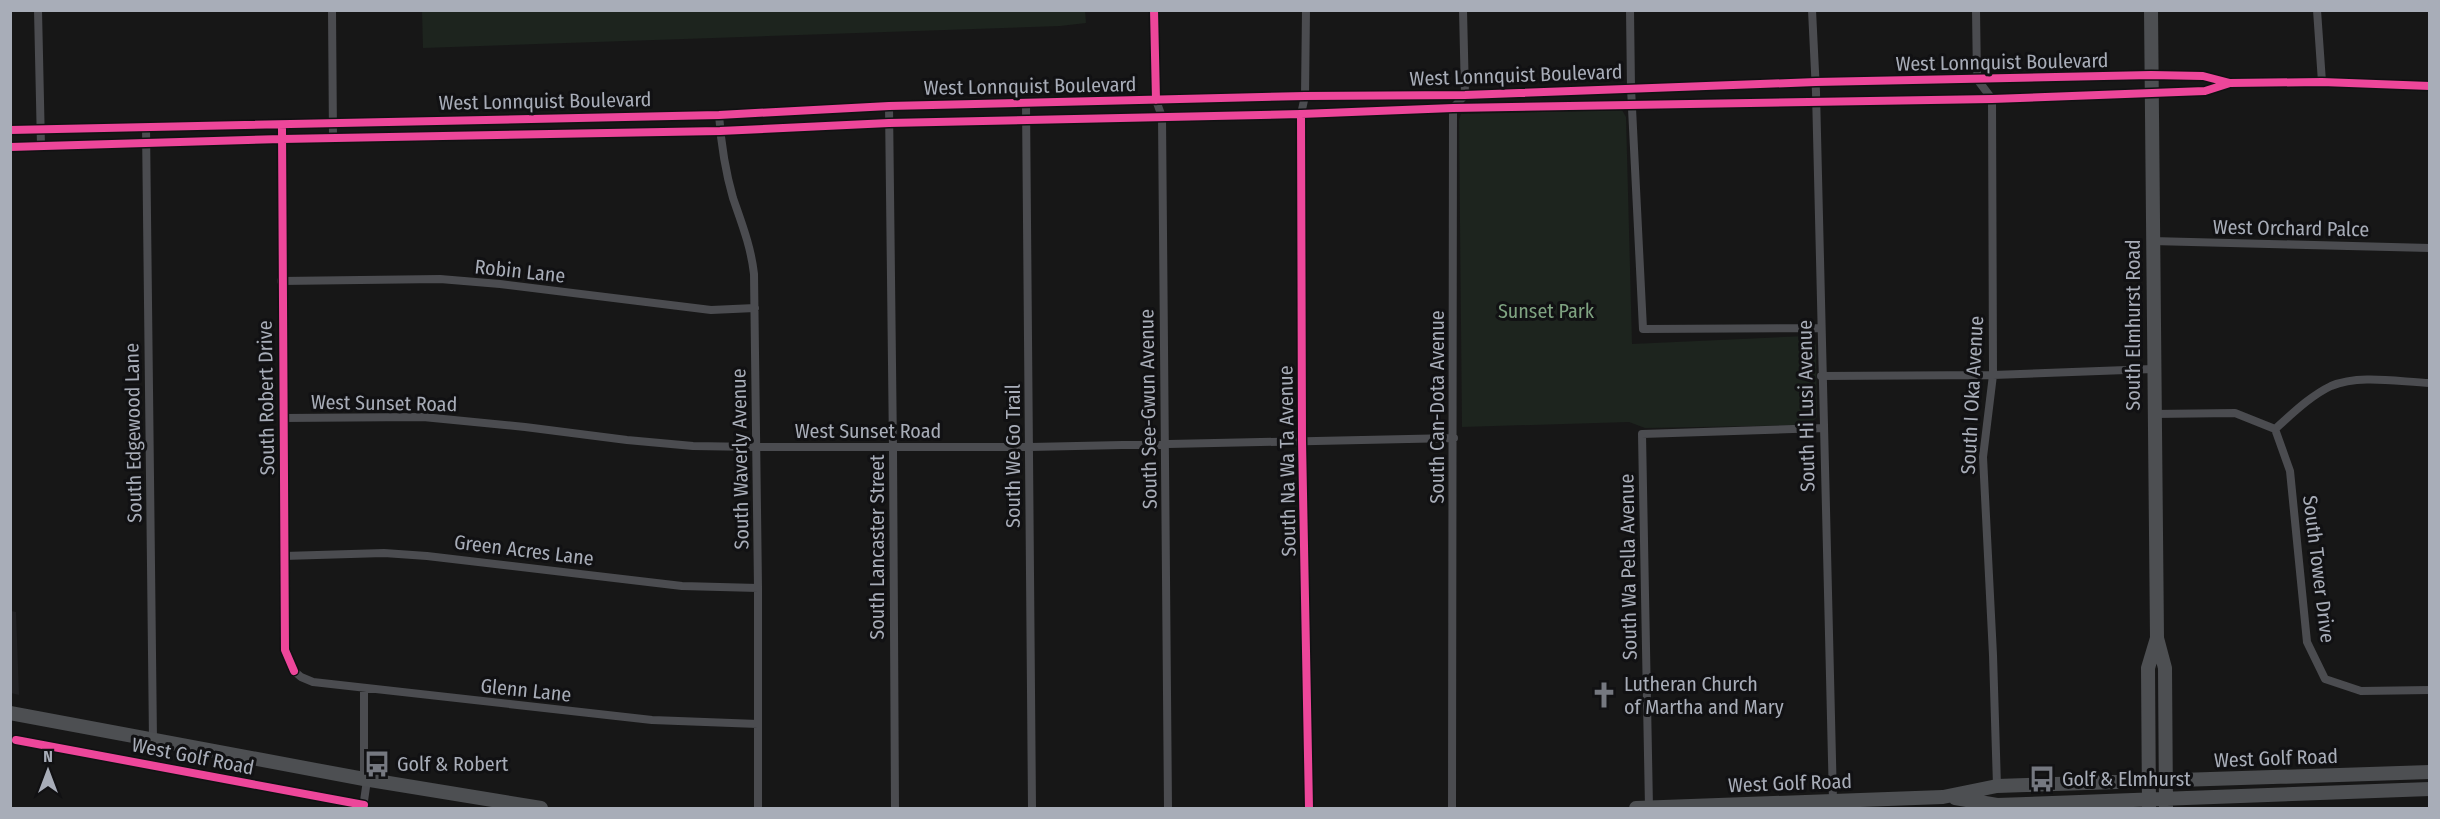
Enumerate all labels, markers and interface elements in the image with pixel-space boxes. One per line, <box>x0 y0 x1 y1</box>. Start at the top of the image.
street label: West Lonnquist Boulevard <box>1895 48 2109 76</box>
street label: West Lonnquist Boulevard <box>1409 59 1623 91</box>
street label: West Lonnquist Boulevard <box>923 72 1137 100</box>
street label: West Lonnquist Boulevard <box>438 87 652 115</box>
street label: West Orchard Palce <box>2213 215 2369 241</box>
street label: South Elmhurst Road <box>2121 239 2145 411</box>
street label: Robin Lane <box>474 254 566 288</box>
park label: Sunset Park <box>1498 299 1595 323</box>
street label: South See-Gwun Avenue <box>1134 309 1162 509</box>
street label: South Can-Dota Avenue <box>1425 310 1449 504</box>
street label: South I Oka Avenue <box>1956 315 1988 475</box>
street label: South Robert Drive <box>253 320 279 476</box>
street label: South Hi Lusi Avenue <box>1793 320 1819 492</box>
street label: South Edgewood Lane <box>119 343 147 523</box>
street label: South Na Wa Ta Avenue <box>1273 365 1301 557</box>
street label: South Waverly Avenue <box>726 368 754 550</box>
street label: South We Go Trail <box>1001 384 1025 528</box>
street label: West Sunset Road <box>311 390 457 416</box>
street label: West Sunset Road <box>795 419 941 443</box>
street label: South Lancaster Street <box>865 454 889 640</box>
street label: South Wa Pella Avenue <box>1614 474 1642 660</box>
street label: South Tower Drive <box>2298 494 2340 644</box>
street label: Green Acres Lane <box>453 530 595 570</box>
place label: Lutheran Church of Martha and Mary <box>1624 672 1784 719</box>
street label: Glenn Lane <box>479 673 573 707</box>
church icon: Lutheran Church of Martha and Mary <box>1589 680 1619 710</box>
street label: West Golf Road <box>130 732 256 780</box>
north arrow <box>18 741 78 801</box>
street label: West Golf Road <box>2214 744 2338 772</box>
text: N <box>43 747 53 766</box>
bus stop icon: Golf & Robert <box>362 749 392 779</box>
place label: Golf & Robert <box>397 752 509 776</box>
bus stop icon: Golf & Elmhurst <box>2027 764 2057 794</box>
place label: Golf & Elmhurst <box>2062 767 2191 791</box>
street label: West Golf Road <box>1728 769 1852 797</box>

